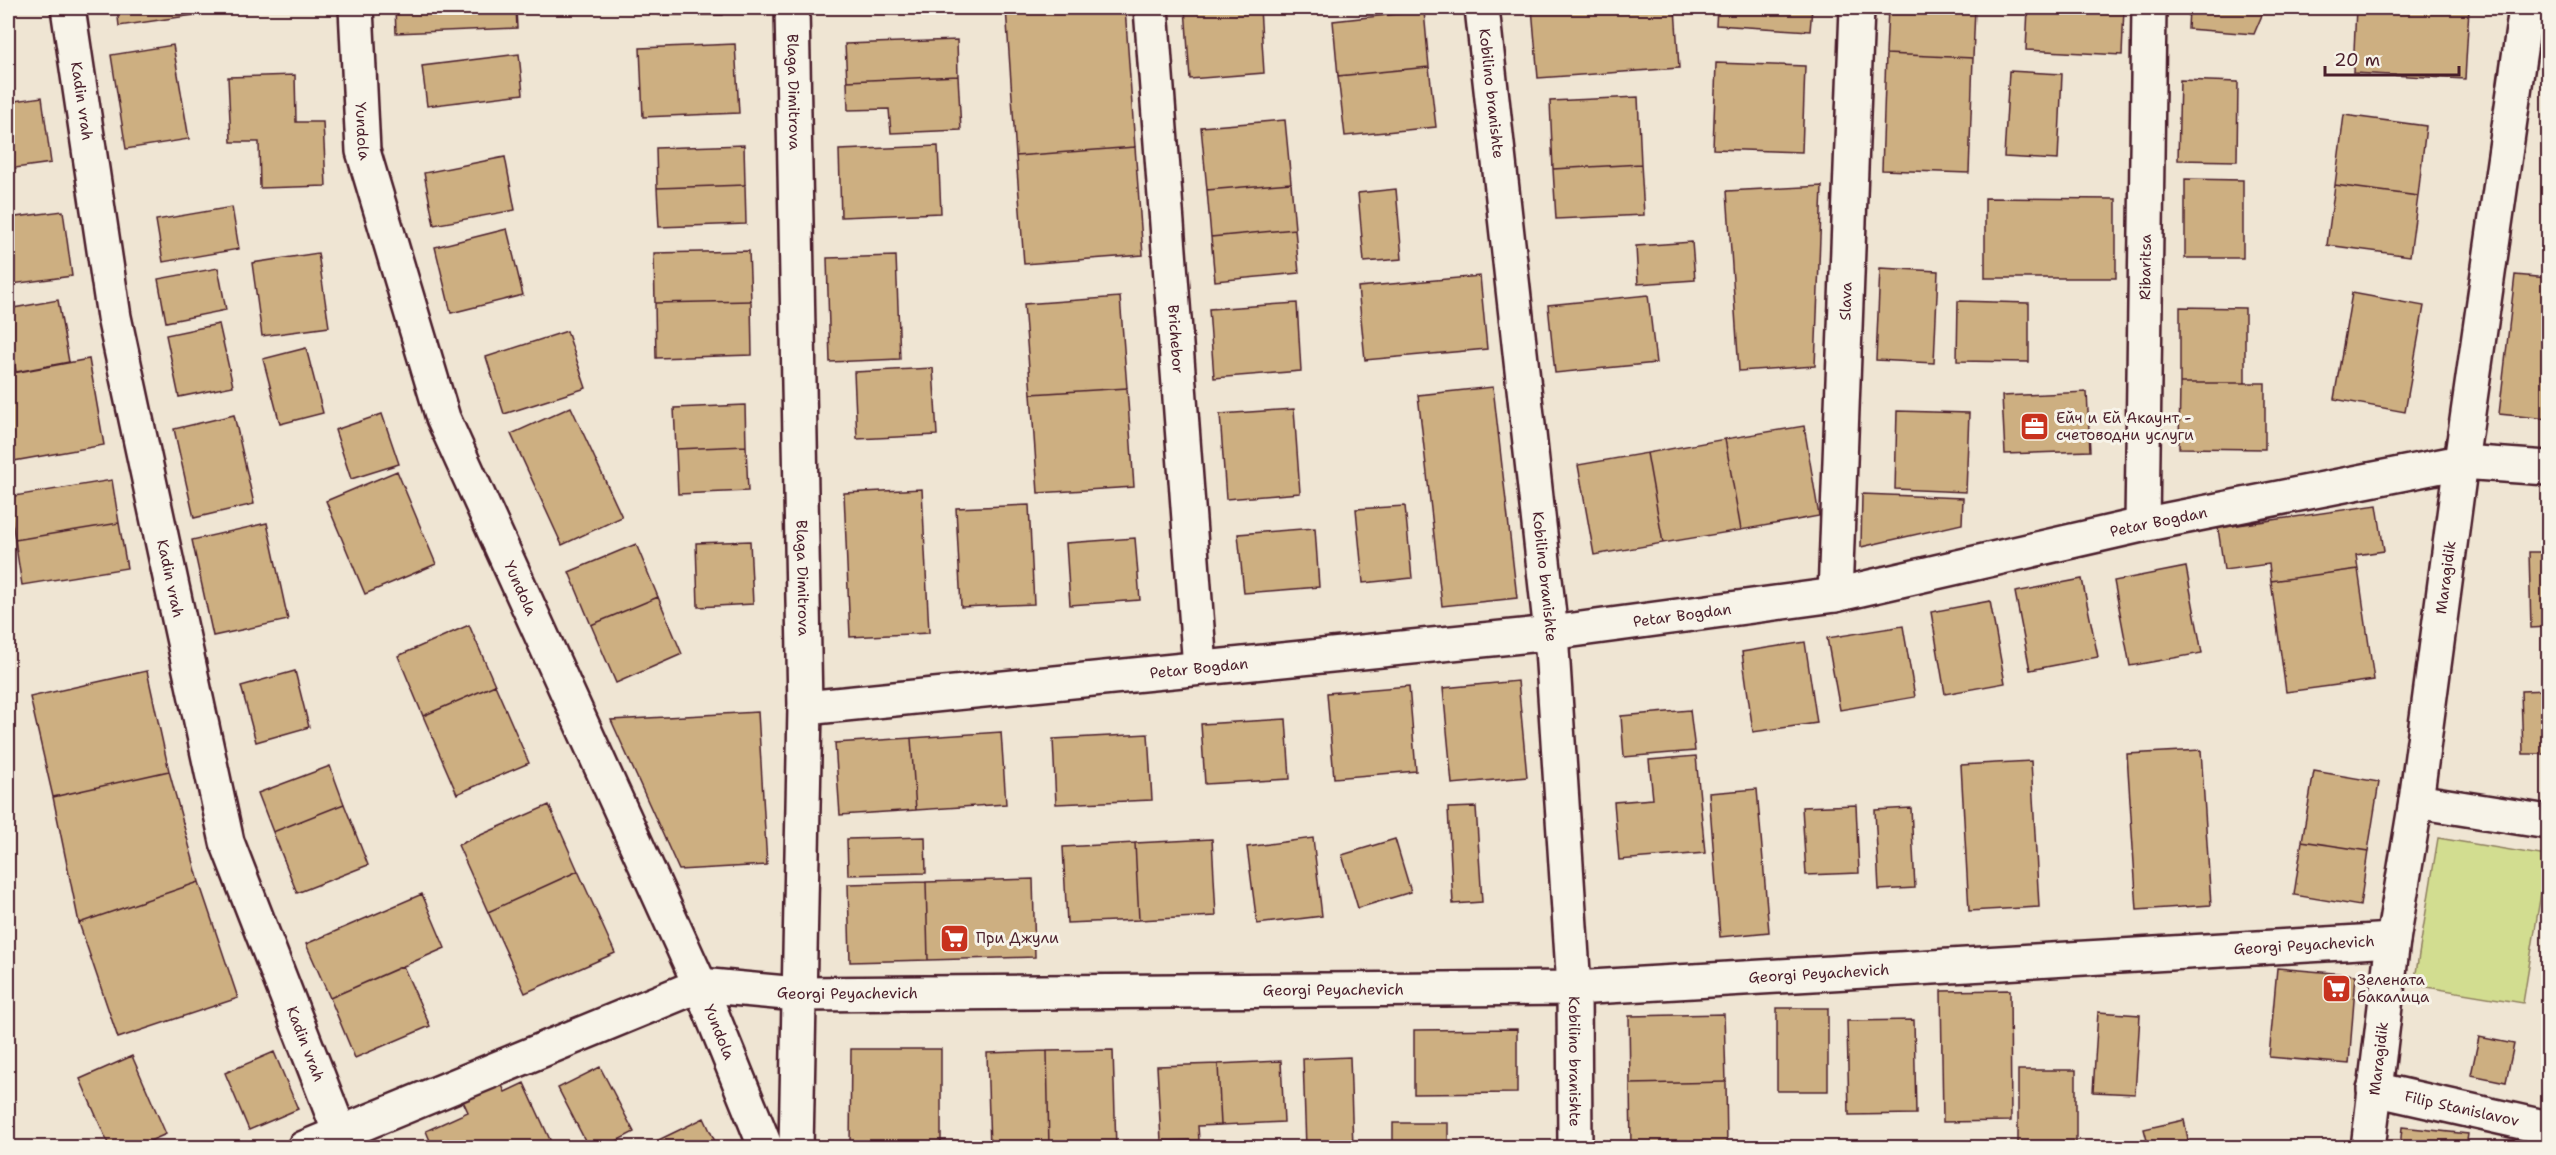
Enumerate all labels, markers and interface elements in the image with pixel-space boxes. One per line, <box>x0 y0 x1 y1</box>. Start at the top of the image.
street label: Kobilino branishte <box>1474 27 1509 160</box>
street label: Blaga Dimitrova <box>782 34 805 151</box>
scale bar <box>2325 39 2458 77</box>
text: 20 m <box>2334 48 2380 72</box>
street label: Kadin vrah <box>66 60 98 142</box>
street label: Yundola <box>351 101 375 163</box>
street label: Ribaritsa <box>2135 233 2156 300</box>
street label: Slava <box>1835 281 1857 321</box>
street label: Brichebor <box>1163 304 1188 374</box>
place label: Ейч и Ей Акаунт - счетоводни услуги <box>2056 408 2194 445</box>
office icon: Ейч и Ей Акаунт - счетоводни услуги <box>2019 411 2051 443</box>
street label: Petar Bogdan <box>2108 502 2209 542</box>
street label: Kobilino branishte <box>1528 510 1562 642</box>
street label: Blaga Dimitrova <box>792 520 814 637</box>
street label: Kadin vrah <box>152 538 188 619</box>
street label: Maragidik <box>2431 539 2460 615</box>
street label: Yundola <box>499 558 542 619</box>
street label: Petar Bogdan <box>1632 599 1732 632</box>
street label: Petar Bogdan <box>1149 653 1249 683</box>
supermarket icon: При Джули <box>939 922 971 954</box>
place label: При Джули <box>976 928 1059 948</box>
street label: Georgi Peyachevich <box>2233 931 2375 959</box>
street label: Georgi Peyachevich <box>1748 960 1890 988</box>
place label: Зелената бакалица <box>2357 970 2430 1007</box>
supermarket icon: Зелената бакалица <box>2320 973 2352 1005</box>
street label: Georgi Peyachevich <box>1263 979 1404 1000</box>
street label: Georgi Peyachevich <box>776 982 918 1004</box>
street label: Kobilino branishte <box>1564 996 1585 1127</box>
street label: Yundola <box>699 1001 739 1063</box>
street label: Kadin vrah <box>282 1003 329 1084</box>
street label: Maragidik <box>2364 1021 2393 1097</box>
street label: Filip Stanislavov <box>2403 1086 2521 1131</box>

